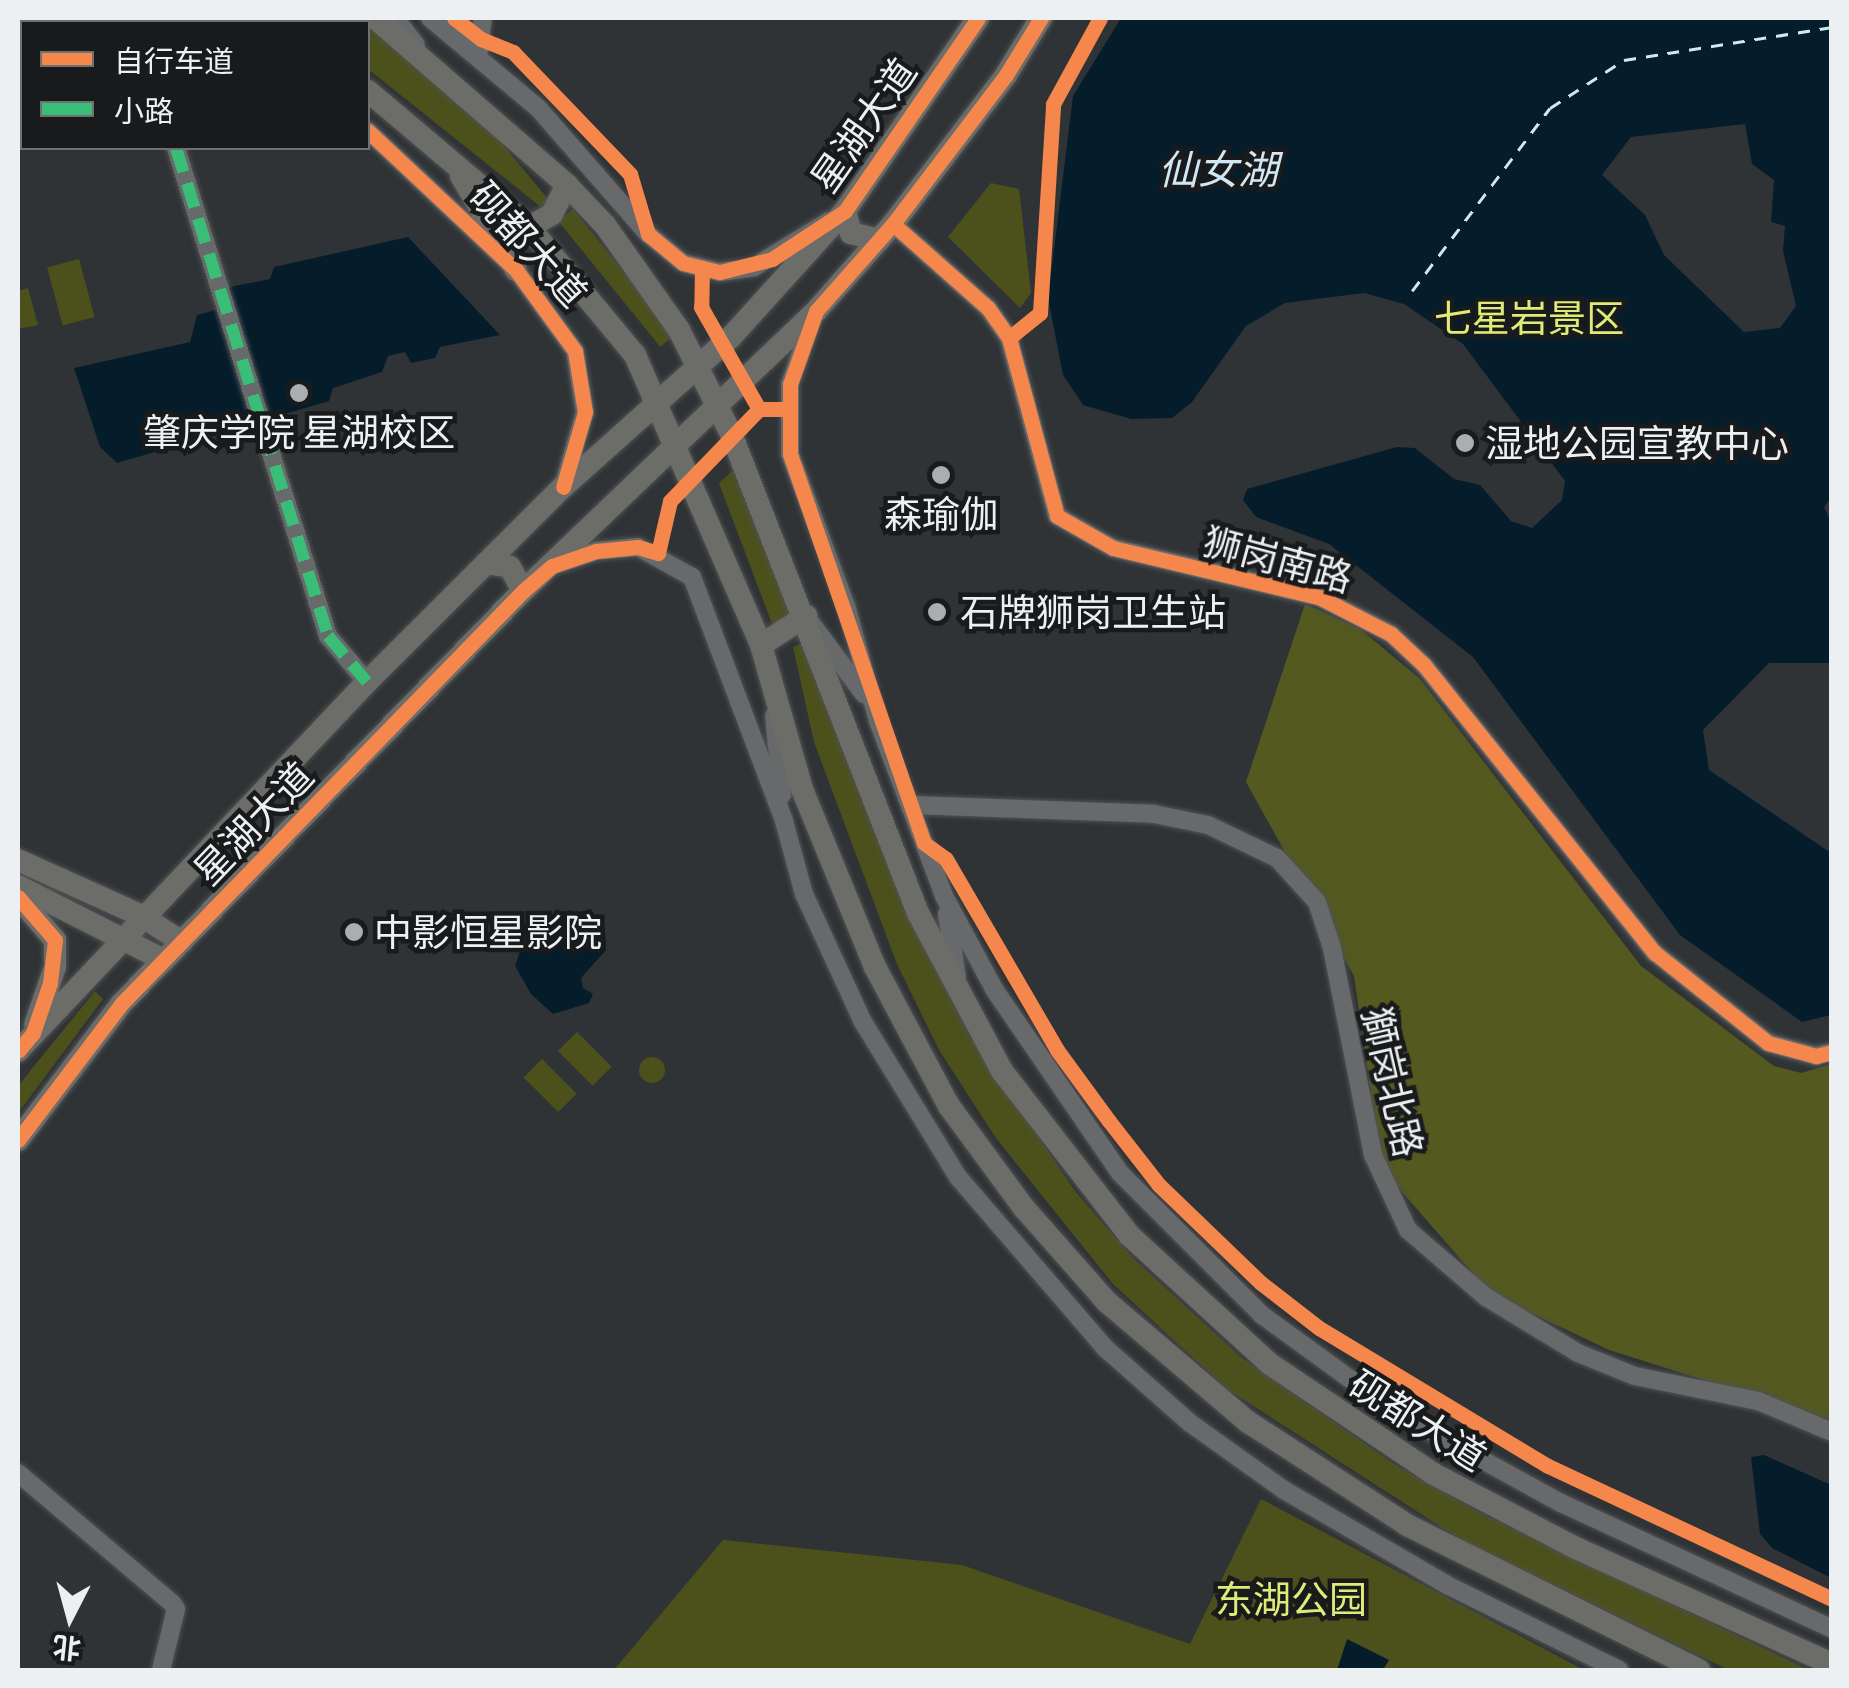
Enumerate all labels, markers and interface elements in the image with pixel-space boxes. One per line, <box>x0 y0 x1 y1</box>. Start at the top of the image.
legend <box>20 20 370 150</box>
text: 自行车道 <box>114 41 234 80</box>
street label: 星湖大道 <box>801 50 925 200</box>
text: 小路 <box>114 91 174 130</box>
water label: 仙女湖 <box>1158 145 1278 193</box>
street label: 砚都大道 <box>461 172 597 316</box>
park label: 七星岩景区 <box>1434 295 1624 341</box>
marker: 肇庆学院 星湖校区 <box>288 382 310 404</box>
place label: 肇庆学院 星湖校区 <box>143 409 455 455</box>
place label: 湿地公园宣教中心 <box>1485 420 1789 466</box>
marker: 湿地公园宣教中心 <box>1454 432 1476 454</box>
marker: 森瑜伽 <box>930 464 952 486</box>
place label: 森瑜伽 <box>884 491 998 537</box>
street label: 狮岗南路 <box>1199 517 1357 601</box>
place label: 石牌狮岗卫生站 <box>960 589 1226 635</box>
marker: 石牌狮岗卫生站 <box>924 599 950 625</box>
street label: 星湖大道 <box>184 752 322 894</box>
place label: 中影恒星影院 <box>374 909 602 955</box>
marker: 中影恒星影院 <box>343 921 365 943</box>
street label: 獅岗北路 <box>1354 1003 1432 1161</box>
street label: 砚都大道 <box>1341 1360 1495 1480</box>
north arrow <box>20 1568 120 1668</box>
park label: 东湖公园 <box>1215 1576 1367 1622</box>
text: 北 <box>51 1628 83 1668</box>

